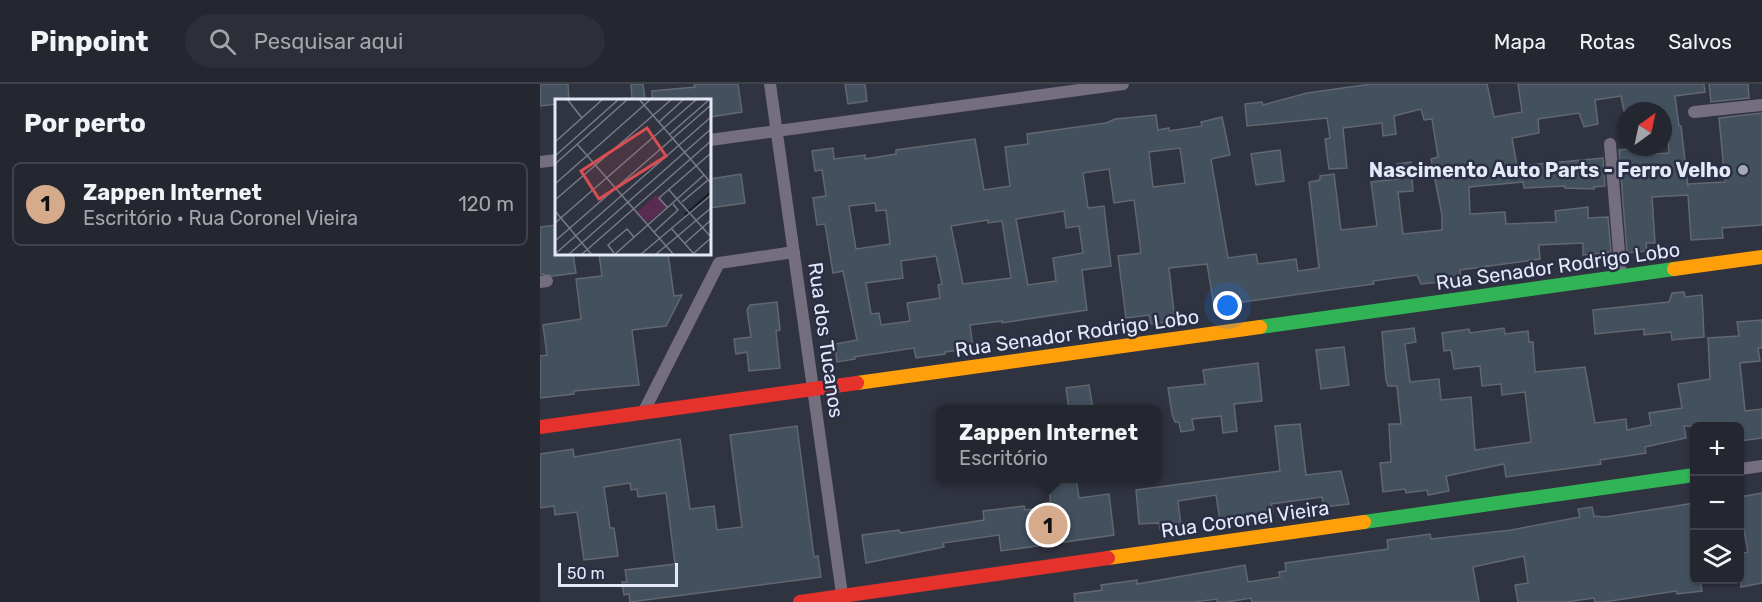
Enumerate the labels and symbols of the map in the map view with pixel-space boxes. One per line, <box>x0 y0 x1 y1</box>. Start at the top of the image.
inset map <box>555 99 711 255</box>
north arrow <box>1618 102 1672 156</box>
place label: Nascimento Auto Parts - Ferro Velho <box>1369 158 1731 182</box>
marker: Nascimento Auto Parts - Ferro Velho <box>1736 163 1750 177</box>
street label: Rua Senador Rodrigo Lobo <box>1434 237 1682 295</box>
street label: Rua dos Tucanos <box>803 261 849 419</box>
your location <box>1213 291 1242 320</box>
street label: Rua Senador Rodrigo Lobo <box>953 304 1201 362</box>
street label: Rua Coronel Vieira <box>1159 495 1331 543</box>
pin: 1 <box>1028 502 1068 548</box>
scale bar <box>558 560 678 588</box>

